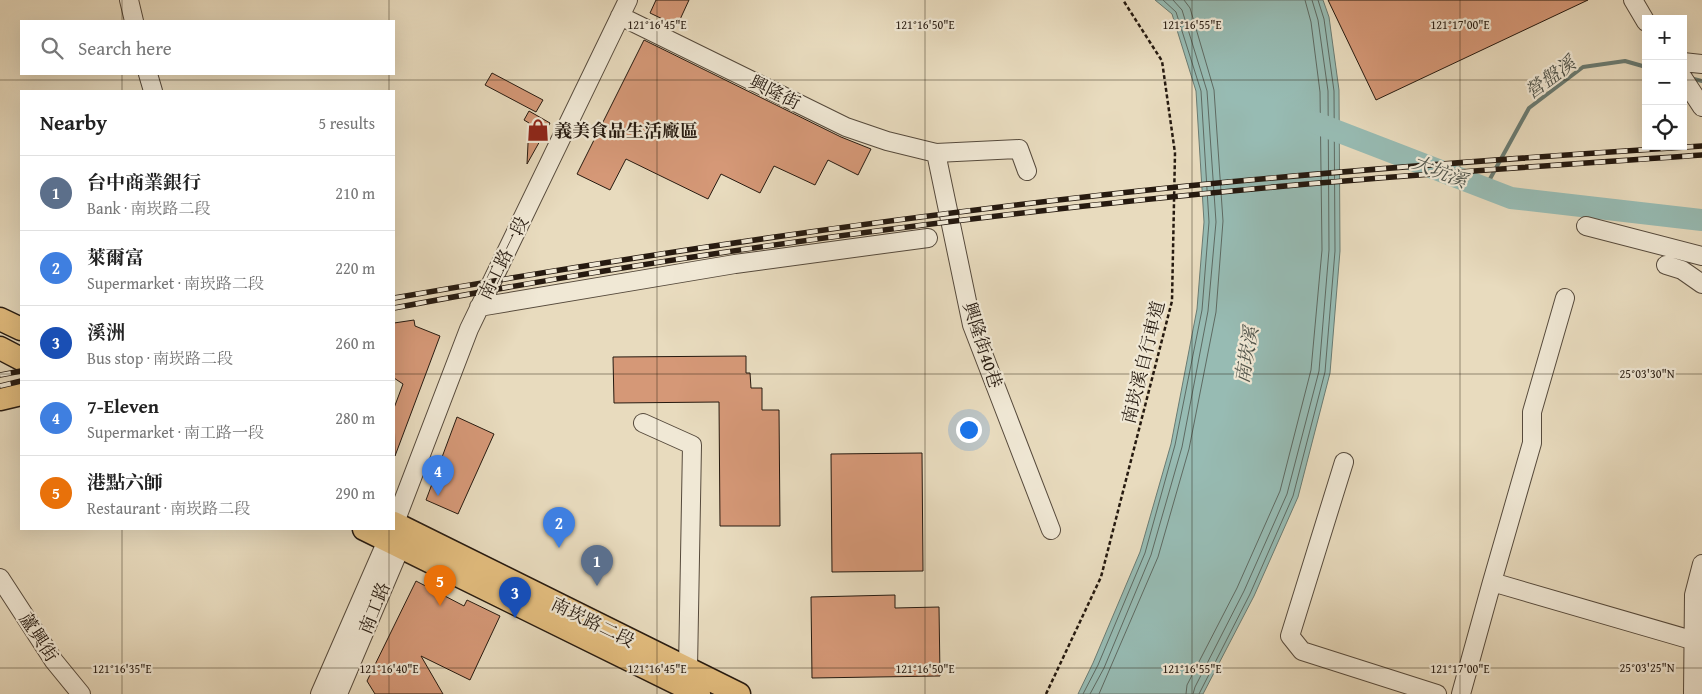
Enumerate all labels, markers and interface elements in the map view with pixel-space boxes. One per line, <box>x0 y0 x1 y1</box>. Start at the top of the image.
map controls <box>1642 15 1687 150</box>
button: + <box>1642 15 1687 60</box>
text: 121°16'45"E <box>627 16 687 33</box>
text: 121°16'50"E <box>895 16 955 33</box>
text: 121°16'55"E <box>1162 16 1222 33</box>
text: 121°17'00"E <box>1430 16 1490 33</box>
search box <box>20 20 395 75</box>
icon: search <box>38 34 66 62</box>
text: Search here <box>78 34 172 62</box>
water label: 營盤溪 <box>1519 48 1583 105</box>
button: − <box>1642 60 1687 105</box>
street label: 興隆街 <box>745 68 805 116</box>
button: locate <box>1642 105 1687 150</box>
text: Nearby <box>40 107 107 138</box>
text: 5 results <box>318 111 375 135</box>
shop icon: 義美食品生活廠區 <box>525 117 551 143</box>
place label: 義美食品生活廠區 <box>554 117 698 144</box>
water label: 大坑溪 <box>1408 148 1473 195</box>
text: 台中商業銀行 <box>87 168 201 196</box>
text: 1 <box>52 181 60 205</box>
text: 210 m <box>335 181 375 205</box>
text: Bank · 南崁路二段 <box>87 196 210 220</box>
street label: 南工路一段 <box>471 212 535 304</box>
text: 萊爾富 <box>87 243 144 271</box>
text: 2 <box>52 256 60 280</box>
text: 220 m <box>335 256 375 280</box>
text: Supermarket · 南崁路二段 <box>87 271 264 295</box>
street label: 興隆街40巷 <box>956 298 1010 392</box>
street label: 南崁溪自行車道 <box>1115 298 1171 426</box>
text: 溪洲 <box>87 318 125 346</box>
water label: 南崁溪 <box>1227 323 1265 386</box>
text: 3 <box>52 331 60 355</box>
text: 260 m <box>335 331 375 355</box>
text: Bus stop · 南崁路二段 <box>87 346 233 370</box>
text: 25°03'30"N <box>1619 365 1675 382</box>
text: 7-Eleven <box>87 392 159 420</box>
text: 4 <box>52 406 60 430</box>
text: 280 m <box>335 406 375 430</box>
your location <box>956 417 982 443</box>
text: Supermarket · 南工路一段 <box>87 420 264 444</box>
pin: 4 <box>422 455 454 496</box>
text: 港點六師 <box>87 468 163 496</box>
text: 5 <box>52 481 60 505</box>
text: 290 m <box>335 481 375 505</box>
text: Restaurant · 南崁路二段 <box>87 496 250 520</box>
pin: 2 <box>543 507 575 548</box>
pin: 1 <box>581 545 613 586</box>
pin: 5 <box>424 565 456 606</box>
pin: 3 <box>499 577 531 618</box>
street label: 南工路 <box>351 578 397 638</box>
street label: 南崁路二段 <box>547 590 639 654</box>
street label: 蘆興街 <box>13 607 65 667</box>
text: 25°03'25"N <box>1619 659 1675 676</box>
text: 121°16'35"E <box>92 660 152 677</box>
text: 121°16'40"E <box>359 660 419 677</box>
text: 121°16'45"E <box>627 660 687 677</box>
text: 121°16'50"E <box>895 660 955 677</box>
text: 121°16'55"E <box>1162 660 1222 677</box>
text: 121°17'00"E <box>1430 660 1490 677</box>

